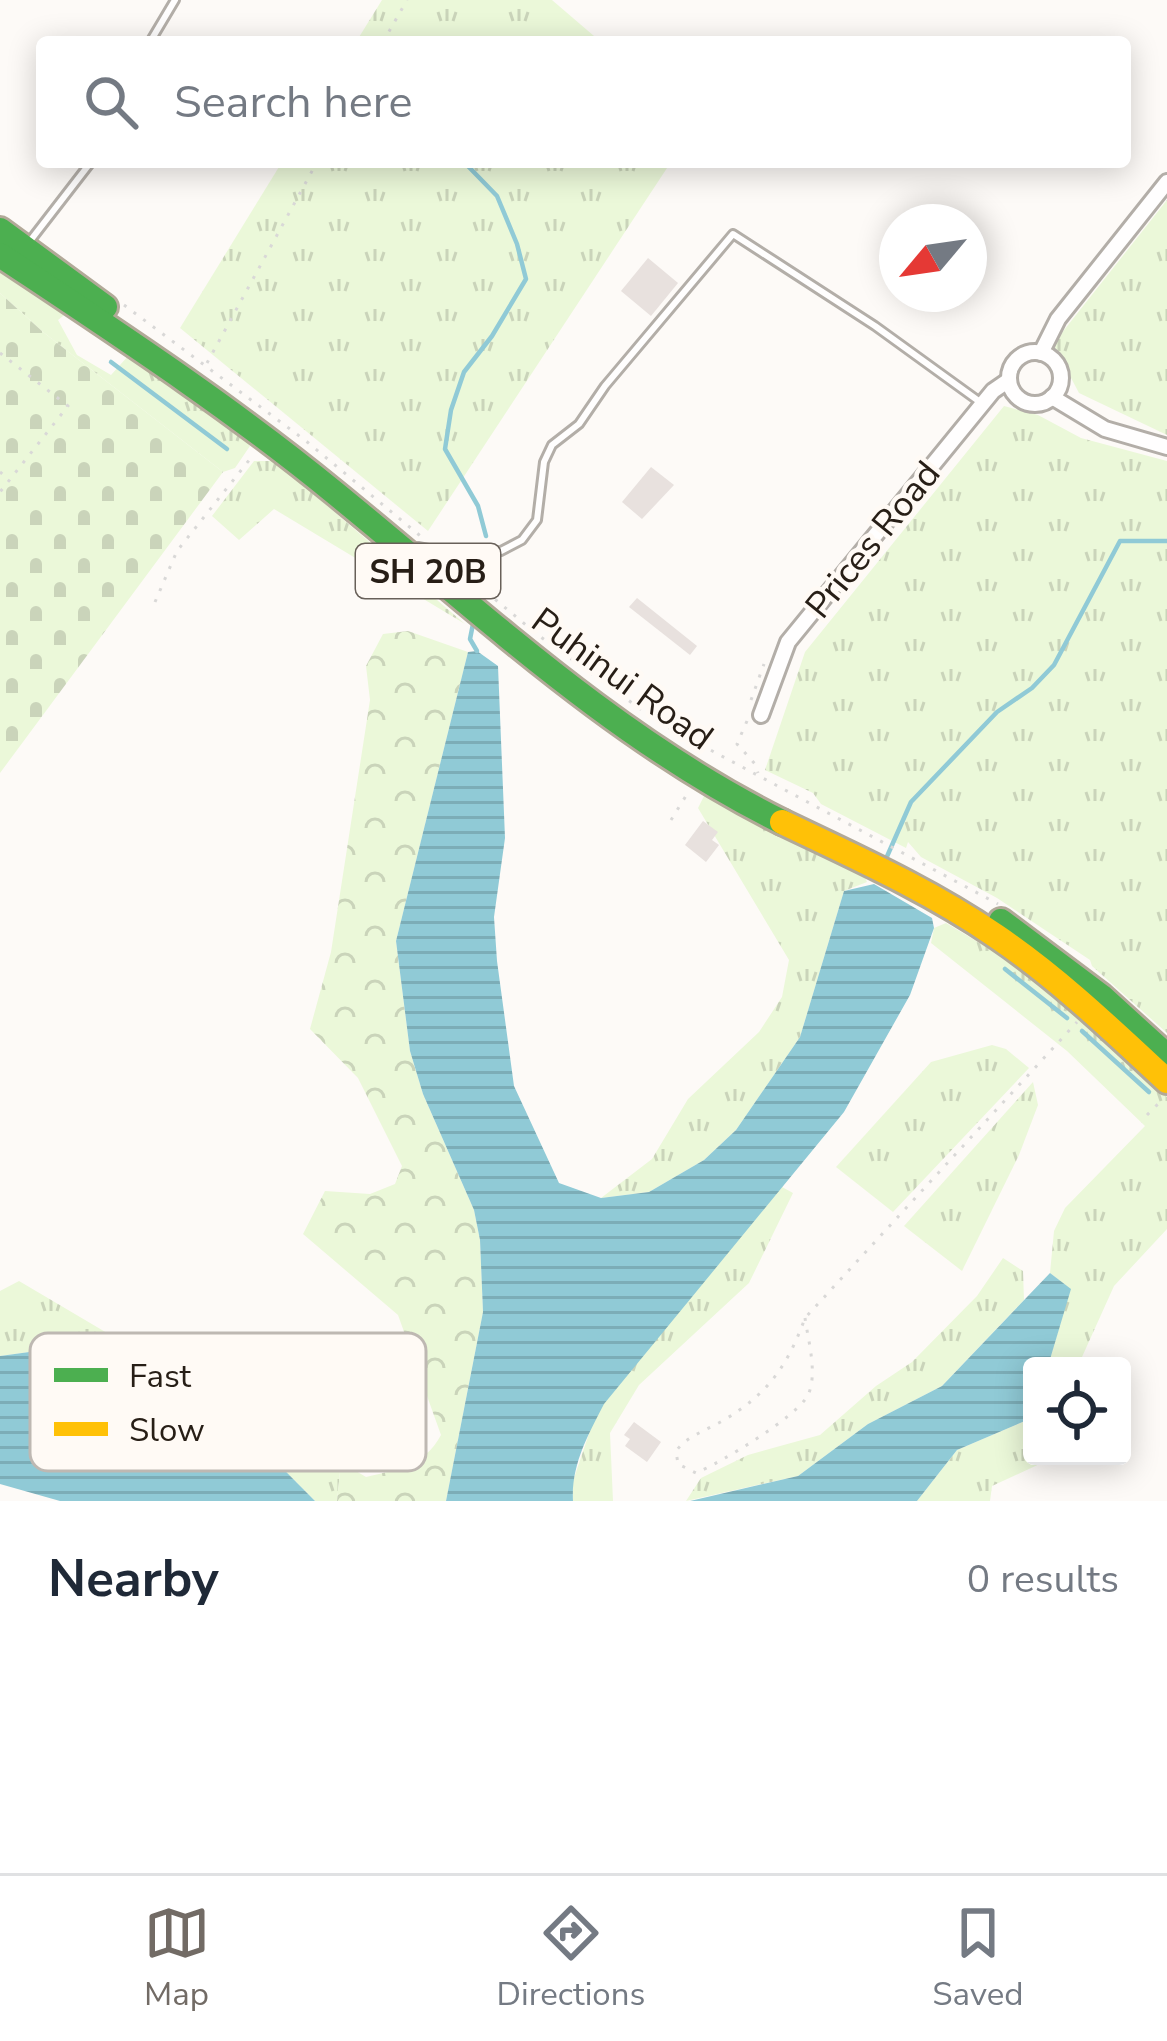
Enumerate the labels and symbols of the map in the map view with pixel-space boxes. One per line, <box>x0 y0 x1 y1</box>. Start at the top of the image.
north arrow <box>879 204 987 312</box>
street label: Prices Road <box>795 451 952 629</box>
road number: SH 20B <box>356 544 500 598</box>
street label: Puhinui Road <box>521 597 723 762</box>
legend <box>30 1333 426 1471</box>
text: Fast <box>129 1354 192 1399</box>
text: Slow <box>129 1408 205 1453</box>

